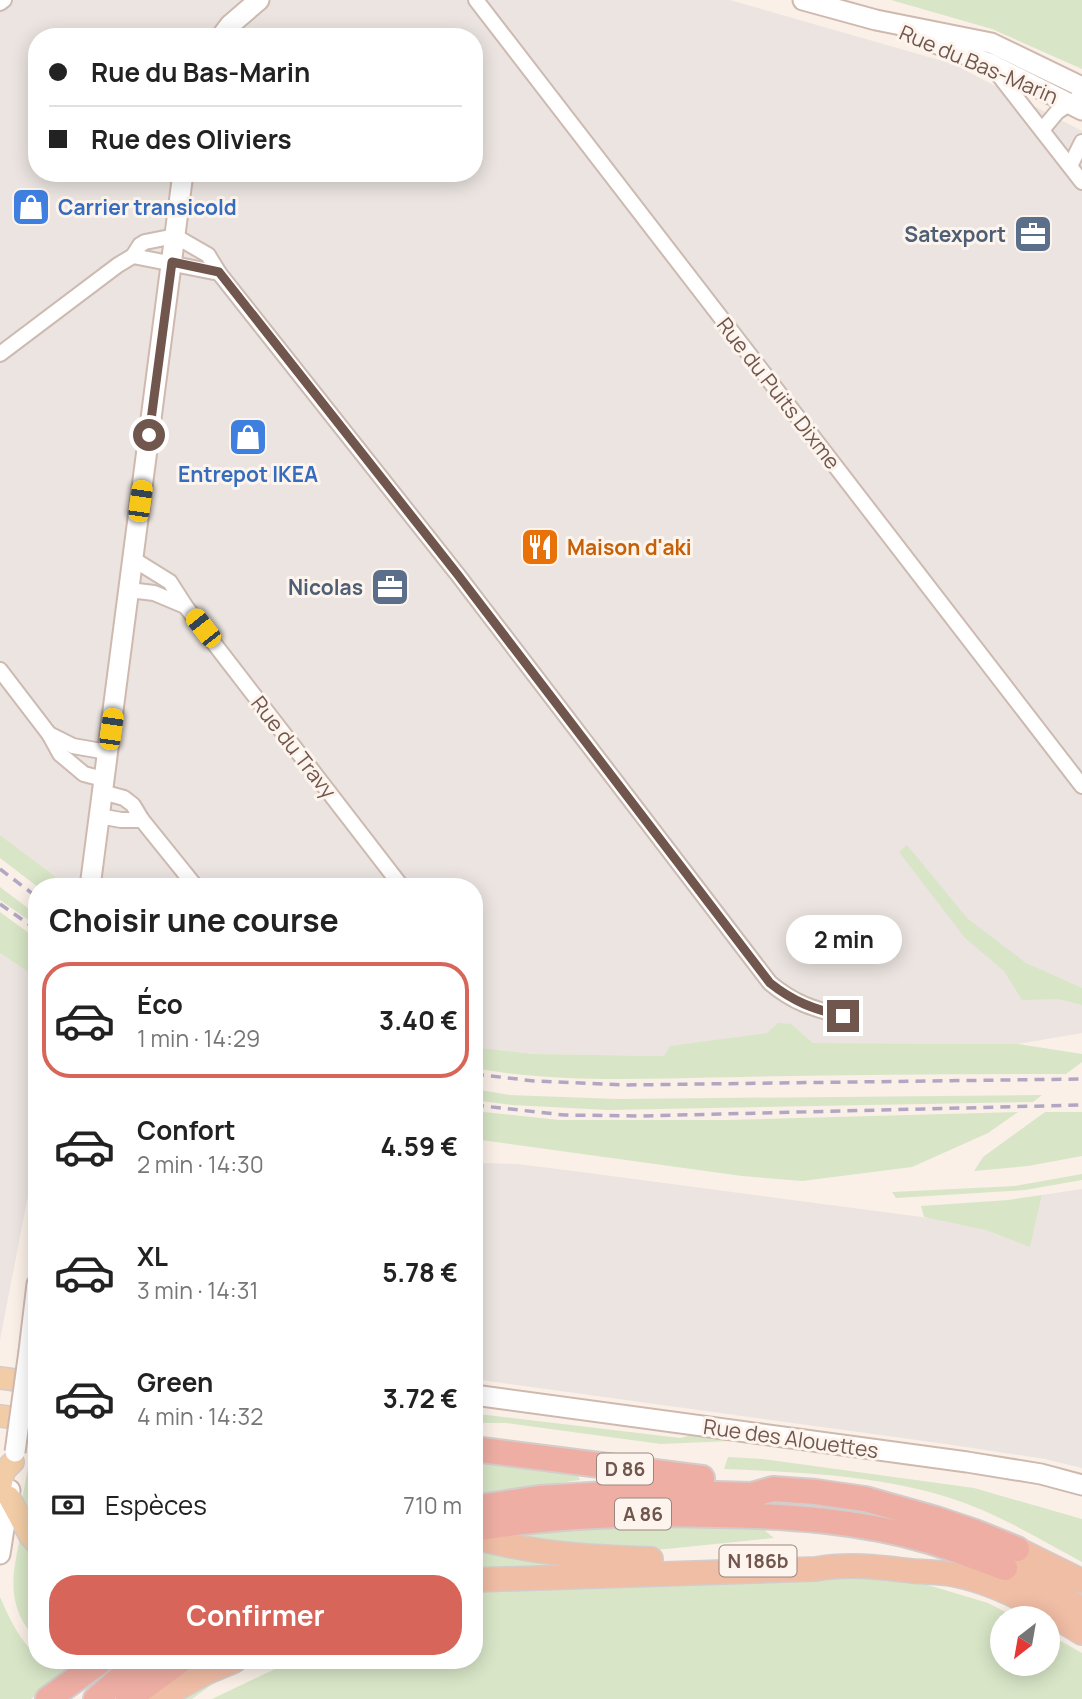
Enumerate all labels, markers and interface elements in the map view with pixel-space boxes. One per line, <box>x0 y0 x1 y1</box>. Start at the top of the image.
street label: Rue du Bas-Marin <box>895 18 1063 110</box>
text: Rue du Bas-Marin <box>91 54 310 90</box>
text: Rue des Oliviers <box>91 121 292 157</box>
shop icon: Carrier transicold <box>10 186 52 228</box>
place label: Carrier transicold <box>58 193 237 221</box>
office icon: Satexport <box>1012 213 1054 255</box>
place label: Satexport <box>904 220 1006 248</box>
street label: Rue du Puits Dixme <box>711 311 847 475</box>
shop icon: Entrepot IKEA <box>227 416 269 458</box>
route start <box>133 419 165 451</box>
place label: Entrepot IKEA <box>178 460 318 488</box>
car <box>127 479 154 523</box>
restaurant icon: Maison d'aki <box>519 526 561 568</box>
place label: Maison d'aki <box>567 533 692 561</box>
office icon: Nicolas <box>369 566 411 608</box>
place label: Nicolas <box>288 573 363 601</box>
car <box>182 605 225 651</box>
street label: Rue du Travy <box>245 690 343 804</box>
car <box>98 707 125 751</box>
text: Choisir une course <box>49 898 339 942</box>
callout: 2 min <box>785 914 901 964</box>
text: 2 min <box>814 923 874 955</box>
text: Éco <box>137 986 183 1022</box>
icon: car <box>53 989 116 1052</box>
route end <box>827 1000 859 1032</box>
text: 3.40 € <box>379 1002 458 1038</box>
text: 1 min · 14:29 <box>137 1022 260 1054</box>
text: Confort <box>137 1112 236 1148</box>
icon: car <box>53 1115 116 1178</box>
text: 4.59 € <box>380 1128 458 1164</box>
text: 2 min · 14:30 <box>137 1148 264 1180</box>
text: XL <box>137 1238 168 1274</box>
icon: car <box>53 1241 116 1304</box>
text: 5.78 € <box>382 1254 458 1290</box>
text: 3 min · 14:31 <box>137 1274 258 1306</box>
text: Green <box>137 1364 213 1400</box>
icon: car <box>53 1367 116 1430</box>
text: 3.72 € <box>383 1380 458 1416</box>
text: 4 min · 14:32 <box>137 1400 263 1432</box>
street label: Rue des Alouettes <box>702 1412 880 1464</box>
road number: D 86 <box>597 1454 653 1484</box>
icon: cash <box>49 1486 87 1524</box>
text: Espèces <box>105 1487 207 1523</box>
text: 710 m <box>403 1489 462 1521</box>
road number: A 86 <box>615 1498 671 1530</box>
road number: N 186b <box>720 1546 796 1576</box>
button: Confirmer <box>49 1575 462 1655</box>
north arrow <box>990 1606 1060 1676</box>
map controls <box>990 1606 1060 1676</box>

